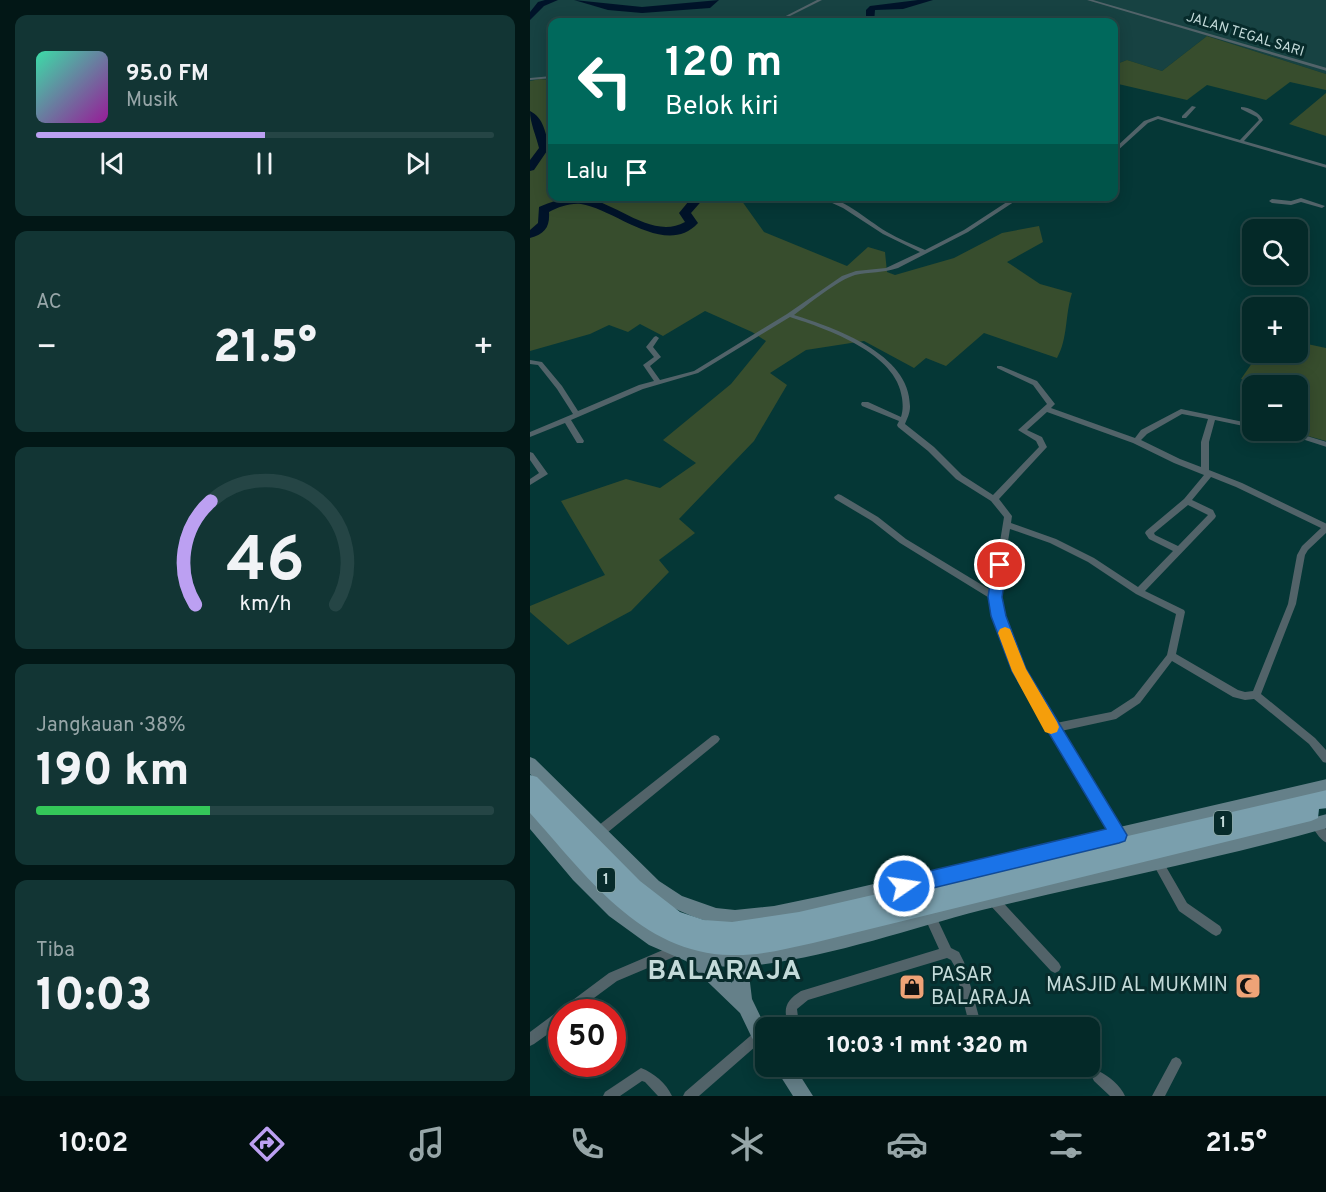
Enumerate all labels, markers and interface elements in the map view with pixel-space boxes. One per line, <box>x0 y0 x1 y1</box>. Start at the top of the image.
street label: JALAN TEGAL SARI <box>1184 9 1306 61</box>
text: 120 m <box>665 38 782 91</box>
icon: left <box>566 42 644 120</box>
text: 95.0 FM <box>126 61 209 88</box>
text: Musik <box>126 88 178 114</box>
text: Belok kiri <box>665 90 779 124</box>
icon: previous <box>96 147 129 180</box>
icon: pause <box>248 147 281 180</box>
icon: next <box>401 147 434 180</box>
icon: arrive <box>620 156 653 189</box>
text: Lalu <box>566 159 608 186</box>
map controls <box>1242 219 1308 441</box>
button: search <box>1242 219 1308 285</box>
text: AC <box>36 290 62 316</box>
button: + <box>1242 297 1308 363</box>
text: 21.5° <box>213 321 317 378</box>
text: − <box>36 328 57 370</box>
text: + <box>473 328 494 370</box>
button: − <box>1242 375 1308 441</box>
text: 46 <box>226 524 304 603</box>
pin <box>974 539 1025 590</box>
icon: arrive <box>983 548 1016 581</box>
text: km/h <box>239 591 291 618</box>
text: Jangkauan · 38% <box>36 713 186 739</box>
text: 190 km <box>36 744 189 801</box>
road number: 1 <box>1214 811 1232 835</box>
position arrow <box>872 854 936 918</box>
road number: 1 <box>597 868 615 892</box>
text: Tiba <box>36 938 75 964</box>
district label: BALARAJA <box>647 955 803 989</box>
place label: PASAR BALARAJA <box>931 963 1032 1012</box>
text: 10:03 <box>36 969 152 1026</box>
mosque icon: MASJID AL MUKMIN <box>1233 971 1263 1001</box>
shop icon: PASAR BALARAJA <box>897 972 927 1002</box>
place label: MASJID AL MUKMIN <box>1046 973 1228 999</box>
speed limit sign: 50 <box>548 999 626 1077</box>
text: 10:03 · 1 mnt · 320 m <box>827 1033 1028 1060</box>
icon: directions <box>246 1123 288 1165</box>
icon: music <box>406 1123 448 1165</box>
icon: phone <box>566 1123 608 1165</box>
icon: climate <box>726 1123 768 1165</box>
icon: car <box>886 1123 928 1165</box>
icon: filters <box>1045 1123 1087 1165</box>
text: 10:02 <box>59 1127 128 1161</box>
text: 21.5° <box>1205 1127 1267 1161</box>

